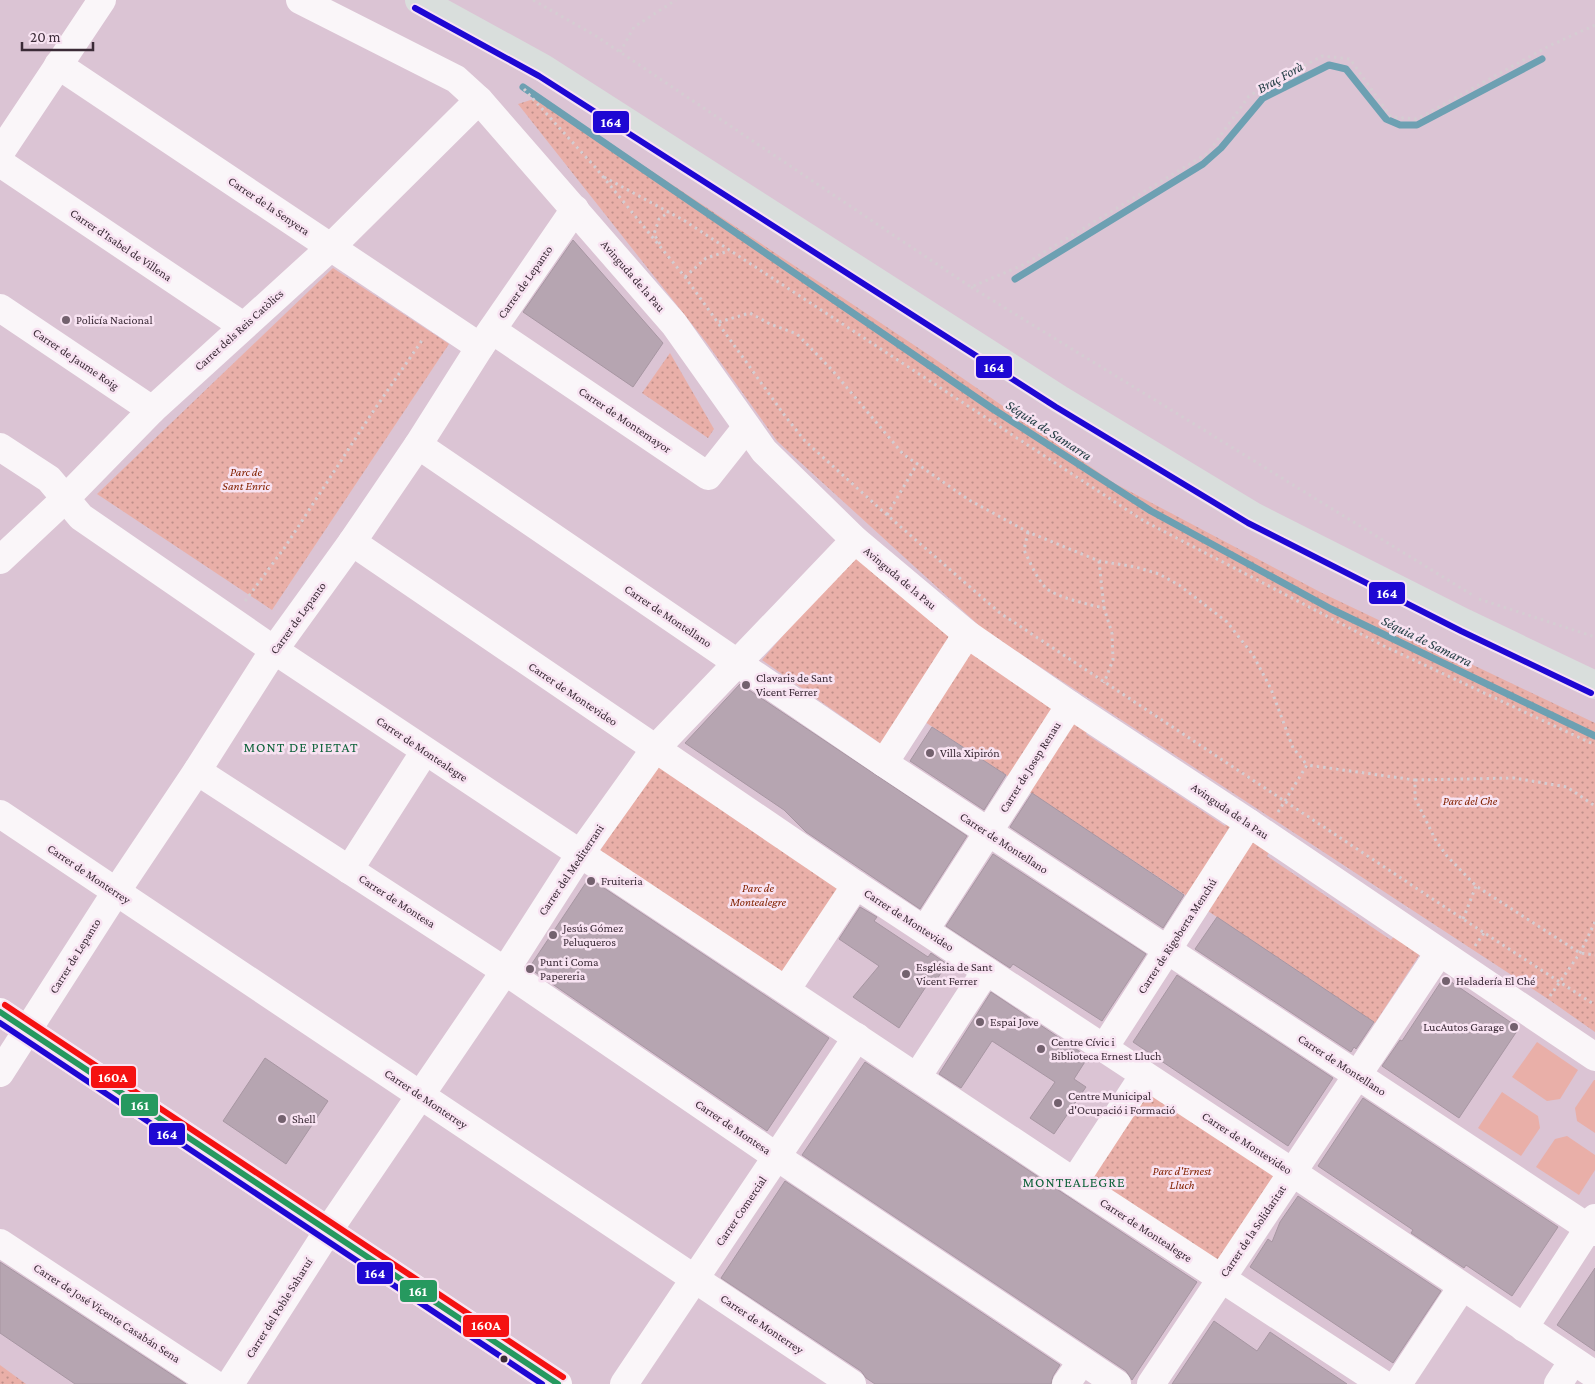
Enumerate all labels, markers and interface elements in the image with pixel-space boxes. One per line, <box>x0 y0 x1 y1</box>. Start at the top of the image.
scale bar <box>22 20 94 52</box>
text: 20 m <box>30 29 61 45</box>
water label: Braç Forà <box>1254 58 1306 96</box>
line badge: 164 <box>592 110 630 134</box>
text: 164 <box>601 114 622 130</box>
street label: Carrer de la Senyera <box>226 174 313 239</box>
street label: Carrer d'Isabel de Villena <box>67 206 175 285</box>
street label: Avinguda de la Pau <box>598 237 668 315</box>
street label: Carrer de Lepanto <box>495 243 555 321</box>
street label: Carrer dels Reis Catòlics <box>192 286 286 374</box>
place label: Policía Nacional <box>76 313 153 327</box>
marker: Policía Nacional <box>60 314 72 326</box>
street label: Carrer de Jaume Roig <box>30 325 122 393</box>
line badge: 164 <box>975 355 1013 379</box>
text: 164 <box>984 359 1005 375</box>
street label: Carrer de Montemayor <box>576 384 675 457</box>
water label: Séquia de Samarra <box>1003 396 1095 464</box>
park label: Parc de Sant Enric <box>222 465 270 493</box>
street label: Avinguda de la Pau <box>861 544 940 613</box>
street label: Carrer de Lepanto <box>267 579 329 657</box>
line badge: 164 <box>1368 581 1406 605</box>
street label: Carrer de Montellano <box>622 582 714 650</box>
text: 164 <box>1377 585 1398 601</box>
water label: Séquia de Samarra <box>1379 612 1475 670</box>
street label: Carrer de Montevideo <box>526 659 620 729</box>
place label: Clavaris de Sant Vicent Ferrer <box>756 671 834 699</box>
marker: Clavaris de Sant Vicent Ferrer <box>740 679 752 691</box>
street label: Carrer de Montealegre <box>374 713 470 785</box>
street label: Carrer de Josep Renau <box>996 718 1064 815</box>
district label: MONT DE PIETAT <box>243 739 359 755</box>
place label: Villa Xipirón <box>940 746 1000 760</box>
marker: Villa Xipirón <box>924 747 936 759</box>
street label: Avinguda de la Pau <box>1189 780 1272 842</box>
park label: Parc del Che <box>1443 794 1498 808</box>
street label: Carrer de Montellano <box>957 809 1051 877</box>
street label: Carrer del Mediterrani <box>535 822 607 918</box>
street label: Carrer de Monterrey <box>45 841 134 907</box>
street label: Carrer de Montesa <box>356 871 438 931</box>
place label: Fruiteria <box>601 874 643 888</box>
marker: Fruiteria <box>585 875 597 887</box>
street label: Carrer de Rigoberta Menchú <box>1134 875 1220 996</box>
park label: Parc de Montealegre <box>729 881 787 909</box>
street label: Carrer de Montevideo <box>861 886 957 954</box>
street label: Carrer de Lepanto <box>46 916 104 996</box>
place label: Jesús Gómez Peluqueros <box>562 921 623 949</box>
marker: Jesús Gómez Peluqueros <box>547 929 559 941</box>
place label: Punt i Coma Papereria <box>540 955 599 983</box>
place label: Església de Sant Vicent Ferrer <box>916 960 994 988</box>
marker: Punt i Coma Papereria <box>524 963 536 975</box>
marker: Església de Sant Vicent Ferrer <box>900 968 912 980</box>
place label: Heladería El Ché <box>1456 974 1535 988</box>
marker: Heladería El Ché <box>1440 975 1452 987</box>
place label: Espai Jove <box>990 1015 1039 1029</box>
marker: Espai Jove <box>974 1016 986 1028</box>
place label: LucAutos Garage <box>1423 1020 1504 1034</box>
marker: LucAutos Garage <box>1508 1021 1520 1033</box>
street label: Carrer de Montellano <box>1295 1031 1389 1099</box>
place label: Centre Cívic i Biblioteca Ernest Lluch <box>1051 1035 1162 1063</box>
marker: Centre Cívic i Biblioteca Ernest Lluch <box>1035 1043 1047 1055</box>
line badge: 160A <box>90 1065 137 1089</box>
street label: Carrer de Monterrey <box>382 1066 471 1132</box>
text: 160A <box>98 1069 128 1085</box>
place label: Centre Municipal d'Ocupació i Formació <box>1068 1089 1175 1117</box>
line badge: 161 <box>120 1093 159 1117</box>
text: 161 <box>131 1097 149 1113</box>
street label: Carrer de Montesa <box>692 1097 774 1158</box>
marker: Centre Municipal d'Ocupació i Formació <box>1052 1097 1064 1109</box>
street label: Carrer de Montevideo <box>1199 1109 1295 1177</box>
place label: Shell <box>292 1112 316 1126</box>
marker: Shell <box>276 1113 288 1125</box>
line badge: 164 <box>148 1122 186 1146</box>
text: 164 <box>157 1126 178 1142</box>
park label: Parc d'Ernest Lluch <box>1153 1164 1212 1192</box>
street label: Carrer Comercial <box>712 1173 770 1249</box>
district label: MONTEALEGRE <box>1022 1174 1126 1190</box>
street label: Carrer de la Solidaritat <box>1217 1181 1290 1280</box>
street label: Carrer de Montealegre <box>1097 1195 1195 1265</box>
street label: Carrer del Poble Saharuí <box>243 1255 316 1361</box>
street label: Carrer de José Vicente Casabán Sena <box>31 1260 183 1366</box>
line badge: 164 <box>356 1261 394 1285</box>
text: 164 <box>365 1265 386 1281</box>
line badge: 161 <box>399 1279 438 1303</box>
text: 161 <box>409 1283 427 1299</box>
street label: Carrer de Monterrey <box>718 1291 807 1357</box>
line badge: 160A <box>462 1314 510 1338</box>
text: 160A <box>471 1317 501 1333</box>
unlabelled marker <box>499 1354 509 1364</box>

